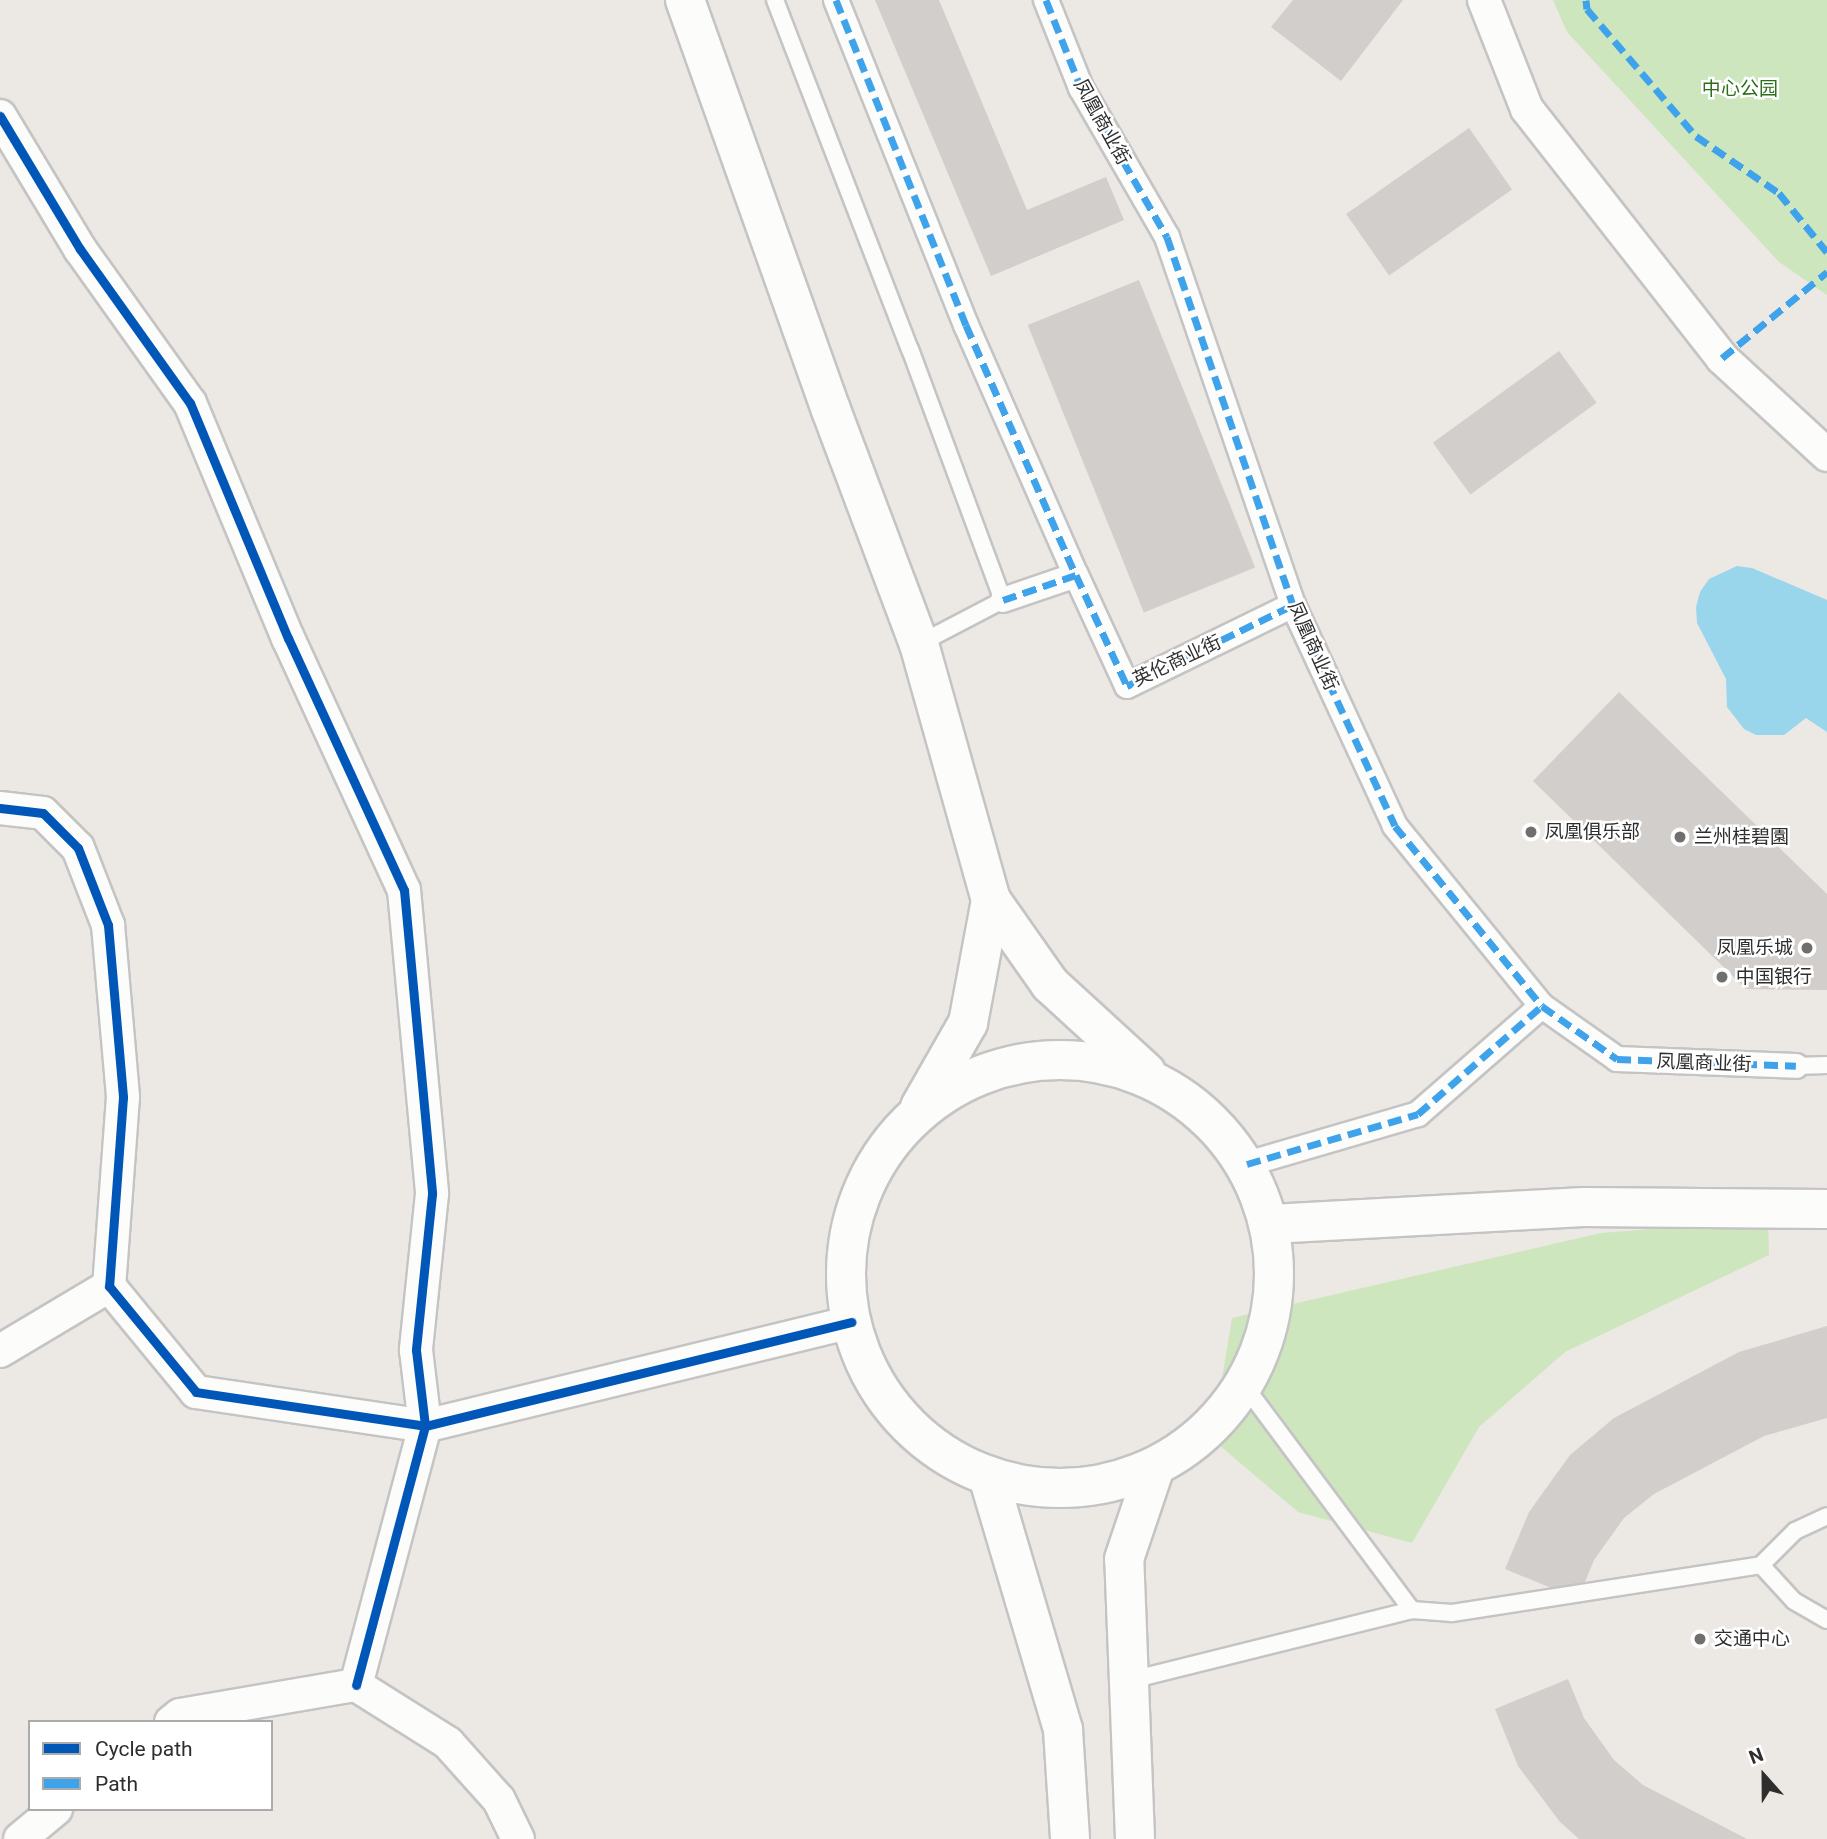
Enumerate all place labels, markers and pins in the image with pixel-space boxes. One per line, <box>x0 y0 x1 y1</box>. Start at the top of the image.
place label: 凤凰俱乐部 <box>1545 821 1640 843</box>
marker: 凤凰俱乐部 <box>1523 824 1539 840</box>
place label: 兰州桂碧園 <box>1694 826 1789 848</box>
marker: 兰州桂碧園 <box>1672 829 1688 845</box>
place label: 凤凰乐城 <box>1717 937 1793 959</box>
marker: 凤凰乐城 <box>1799 940 1815 956</box>
place label: 中国银行 <box>1736 966 1812 988</box>
marker: 中国银行 <box>1714 969 1730 985</box>
place label: 交通中心 <box>1714 1628 1790 1650</box>
marker: 交通中心 <box>1692 1631 1708 1647</box>

